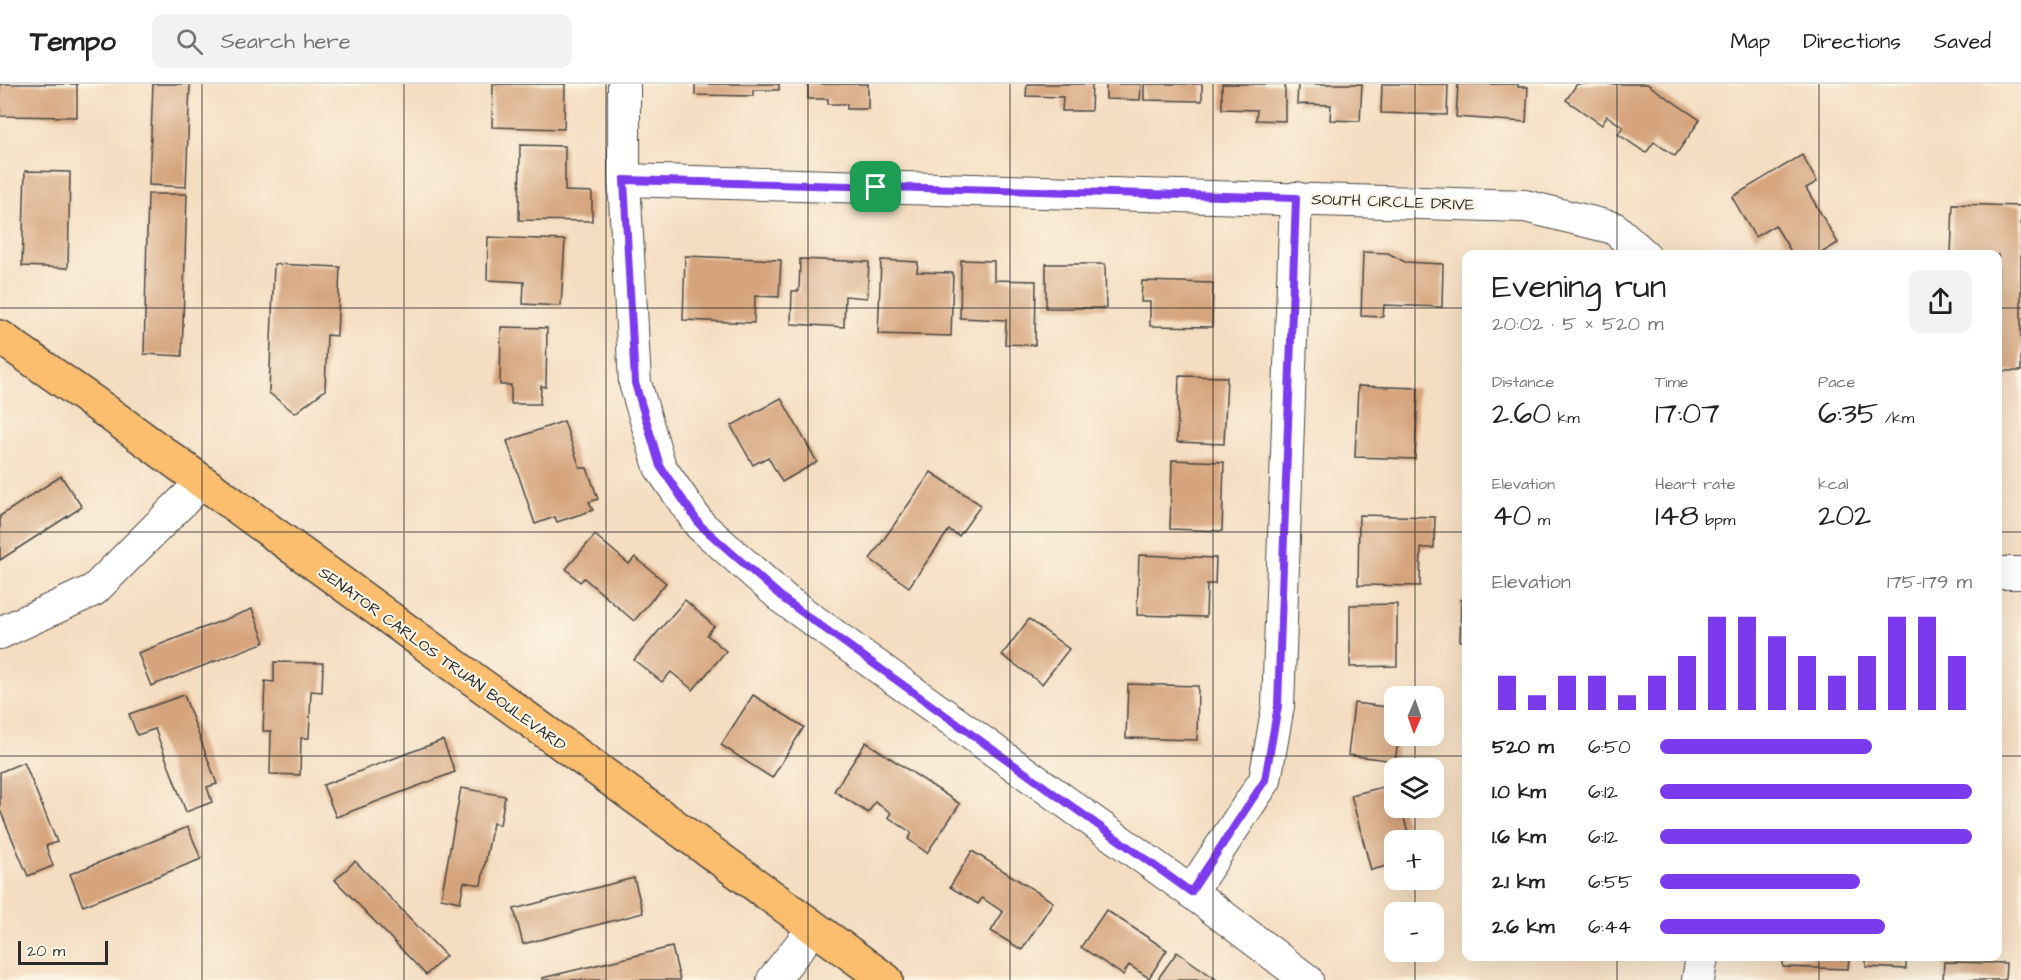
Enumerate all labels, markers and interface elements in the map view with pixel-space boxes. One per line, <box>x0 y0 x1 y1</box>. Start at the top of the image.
search box <box>152 14 572 68</box>
text: Tempo <box>30 22 116 61</box>
icon: search <box>173 25 206 58</box>
text: Search here <box>221 26 351 57</box>
text: Map <box>1730 27 1770 56</box>
text: Directions <box>1803 27 1901 56</box>
text: Saved <box>1934 27 1991 56</box>
pin <box>850 161 901 212</box>
icon: arrive <box>859 170 892 203</box>
street label: SOUTH CIRCLE DRIVE <box>1311 188 1475 216</box>
text: Evening run <box>1492 264 1666 310</box>
button: share <box>1909 270 1972 333</box>
text: 20:02 · 5 × 520 m <box>1492 310 1664 338</box>
text: Distance <box>1492 371 1554 393</box>
text: Time <box>1655 371 1689 393</box>
text: Pace <box>1818 371 1855 393</box>
text: 2.60 <box>1492 393 1551 435</box>
text: 17:07 <box>1655 393 1720 435</box>
text: 6:35 <box>1818 393 1878 435</box>
text: km <box>1551 407 1580 429</box>
text: /km <box>1878 407 1914 429</box>
text: Elevation <box>1492 473 1555 495</box>
text: Heart rate <box>1655 473 1735 495</box>
text: kcal <box>1818 473 1849 495</box>
text: 40 <box>1492 495 1531 537</box>
text: 148 <box>1655 495 1699 537</box>
text: 202 <box>1818 495 1871 537</box>
text: m <box>1531 509 1550 531</box>
text: bpm <box>1699 509 1735 531</box>
street label: SENATOR CARLOS TRUAN BOULEVARD <box>314 562 571 756</box>
text: Elevation <box>1492 568 1571 596</box>
text: 175–179 m <box>1887 568 1972 596</box>
north arrow <box>1384 686 1444 746</box>
map controls <box>1384 686 1444 962</box>
text: 520 m <box>1492 733 1554 761</box>
text: 6:50 <box>1588 733 1631 761</box>
button: layers <box>1384 758 1444 818</box>
text: 1.0 km <box>1492 778 1546 806</box>
text: 6:12 <box>1588 778 1618 806</box>
text: 1.6 km <box>1492 823 1546 851</box>
text: 6:12 <box>1588 823 1618 851</box>
button: + <box>1384 830 1444 890</box>
text: 2.1 km <box>1492 868 1545 896</box>
text: 6:55 <box>1588 868 1632 896</box>
button: − <box>1384 902 1444 962</box>
text: 2.6 km <box>1492 913 1555 941</box>
text: 6:44 <box>1588 913 1631 941</box>
scale bar <box>18 938 108 966</box>
text: 20 m <box>27 940 65 962</box>

